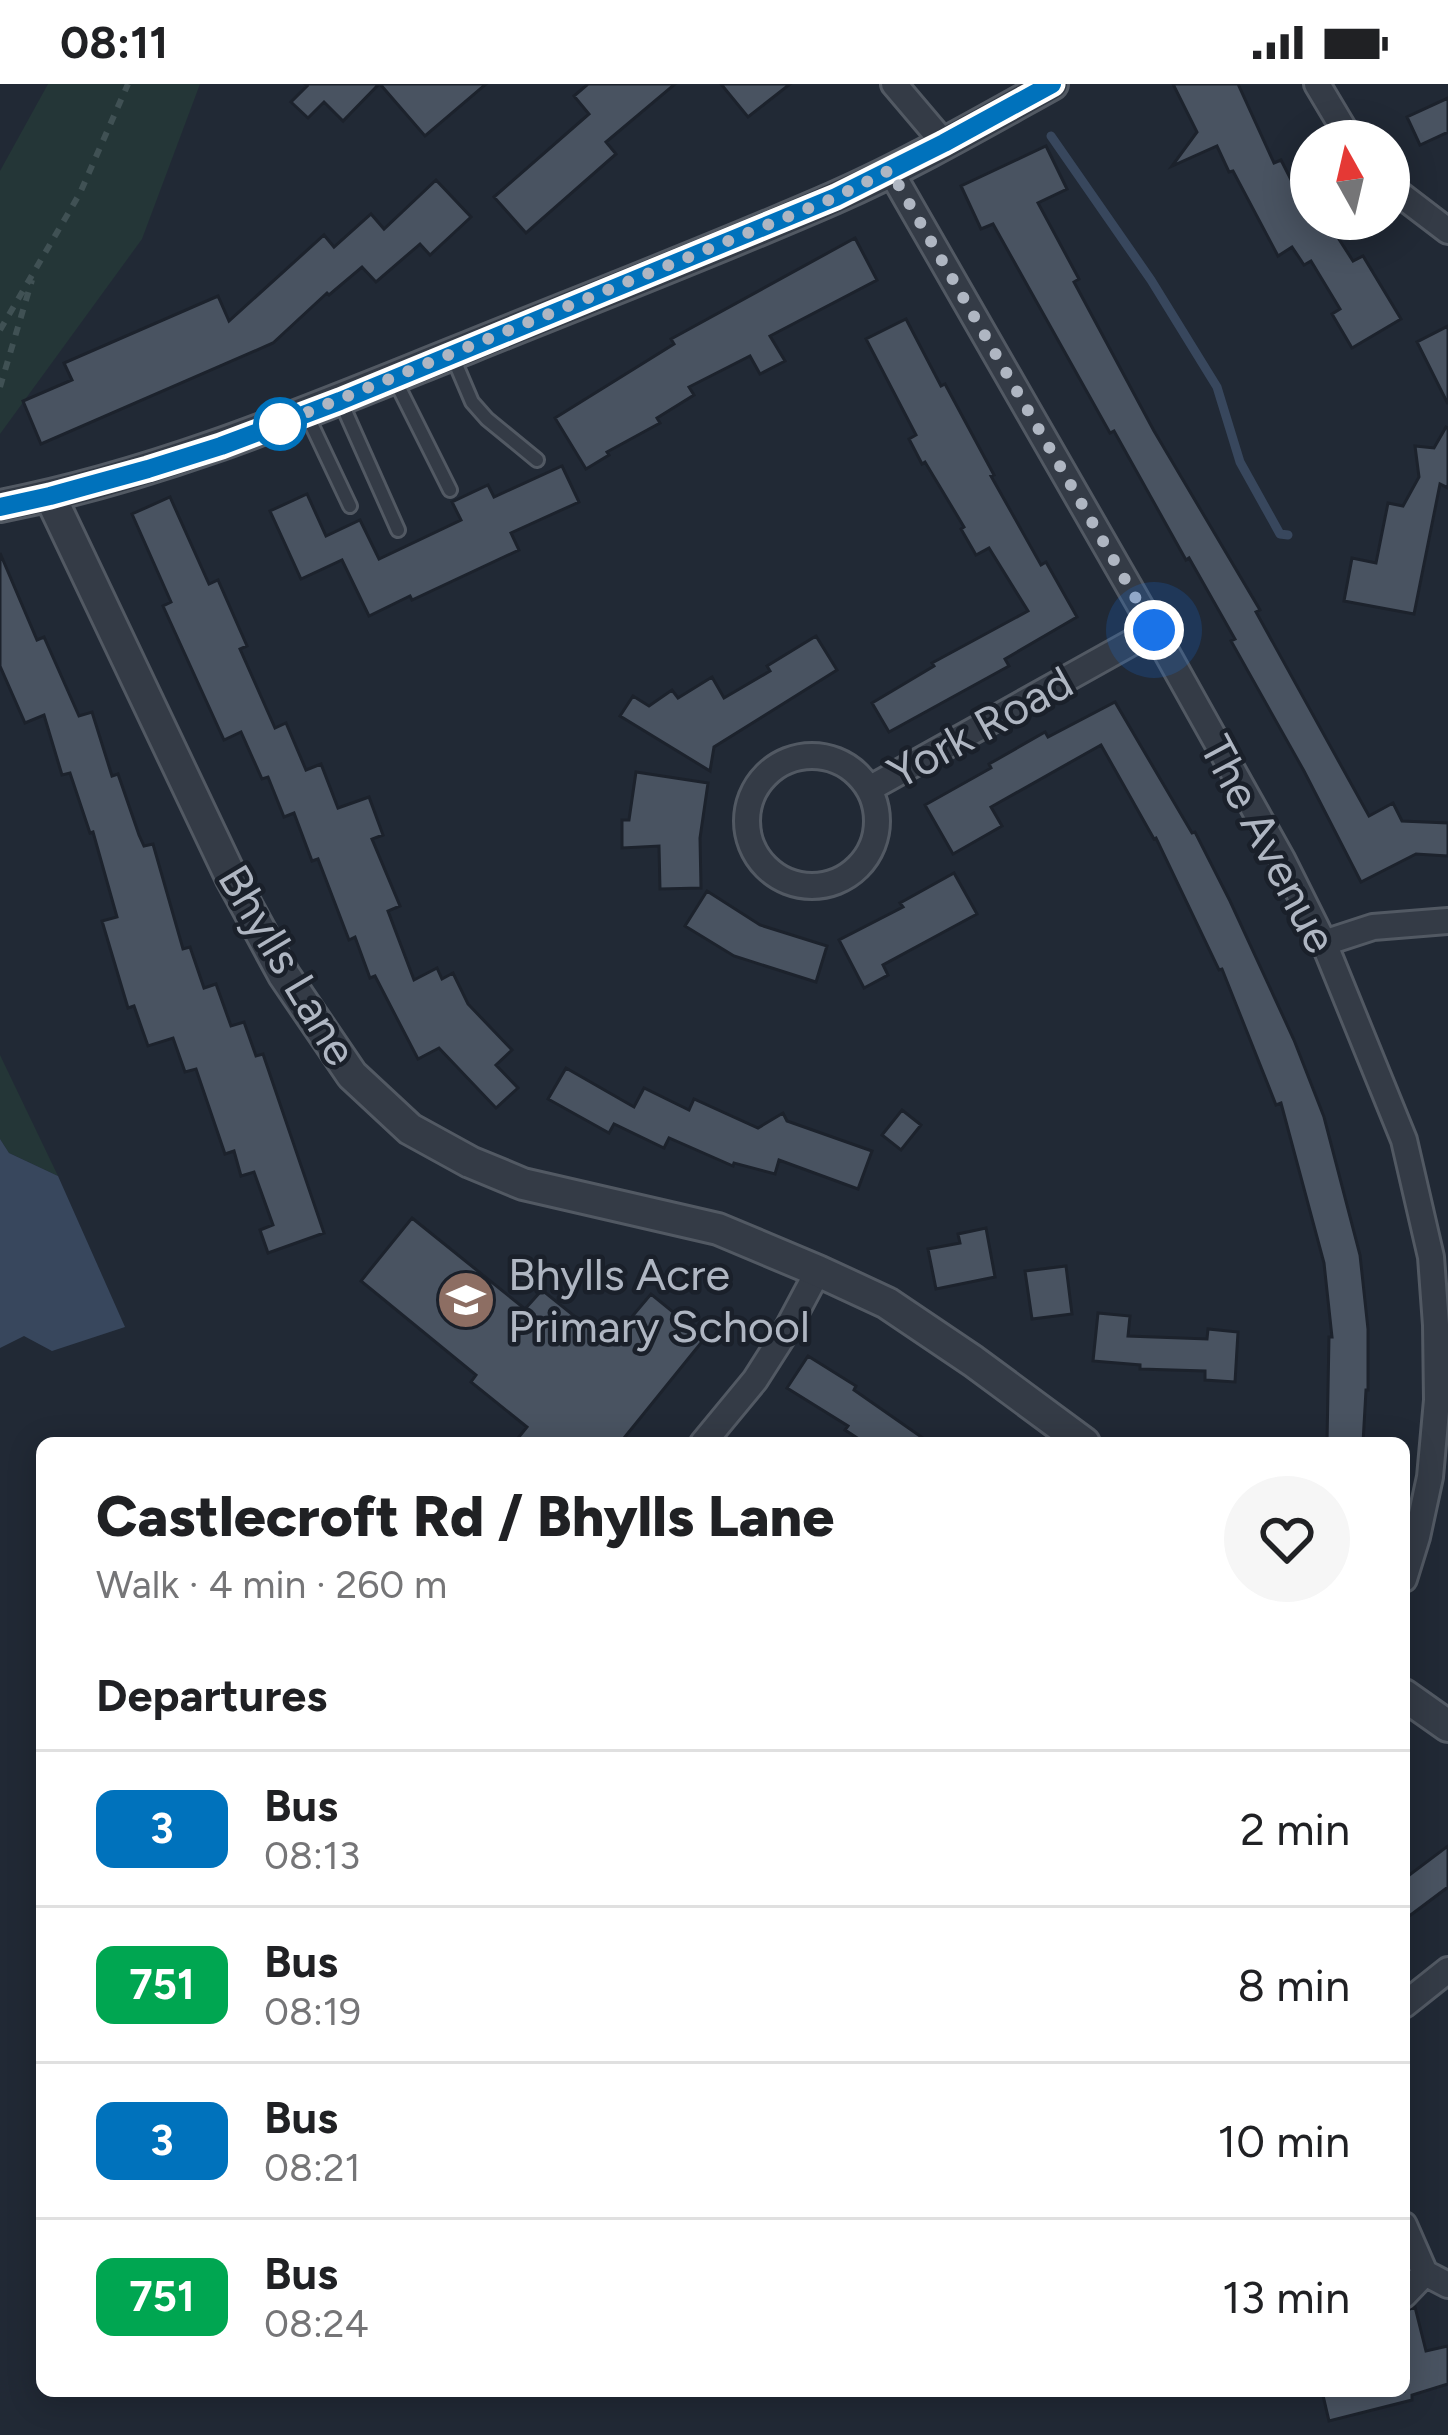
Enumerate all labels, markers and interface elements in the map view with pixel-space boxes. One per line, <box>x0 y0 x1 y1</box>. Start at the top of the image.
text: 08:11 <box>60 15 168 69</box>
north arrow <box>1290 120 1410 240</box>
map controls <box>1290 120 1410 240</box>
unlabelled marker <box>255 399 305 449</box>
your location <box>1124 600 1184 660</box>
street label: York Road <box>878 654 1082 800</box>
street label: The Avenue <box>1189 726 1349 962</box>
street label: Bhylls Lane <box>207 855 369 1075</box>
place label: Bhylls Acre Primary School <box>508 1247 810 1353</box>
school or university icon: Bhylls Acre Primary School <box>435 1269 497 1331</box>
button: heart <box>1224 1476 1350 1602</box>
text: Castlecroft Rd / Bhylls Lane <box>96 1482 834 1550</box>
text: Walk · 4 min · 260 m <box>96 1561 447 1608</box>
text: Departures <box>96 1668 327 1722</box>
text: Bus <box>264 1778 338 1832</box>
text: 2 min <box>1240 1802 1350 1856</box>
text: 3 <box>150 1803 174 1854</box>
text: 08:13 <box>264 1832 360 1879</box>
text: Bus <box>264 1934 338 1988</box>
text: 8 min <box>1237 1958 1350 2012</box>
text: 751 <box>129 1959 195 2010</box>
text: 08:19 <box>264 1988 361 2035</box>
text: Bus <box>264 2090 338 2144</box>
text: 10 min <box>1218 2114 1350 2168</box>
text: 3 <box>150 2115 174 2166</box>
text: 08:21 <box>264 2144 361 2191</box>
text: Bus <box>264 2246 338 2300</box>
text: 13 min <box>1222 2270 1350 2324</box>
text: 751 <box>129 2271 195 2322</box>
text: 08:24 <box>264 2300 369 2347</box>

